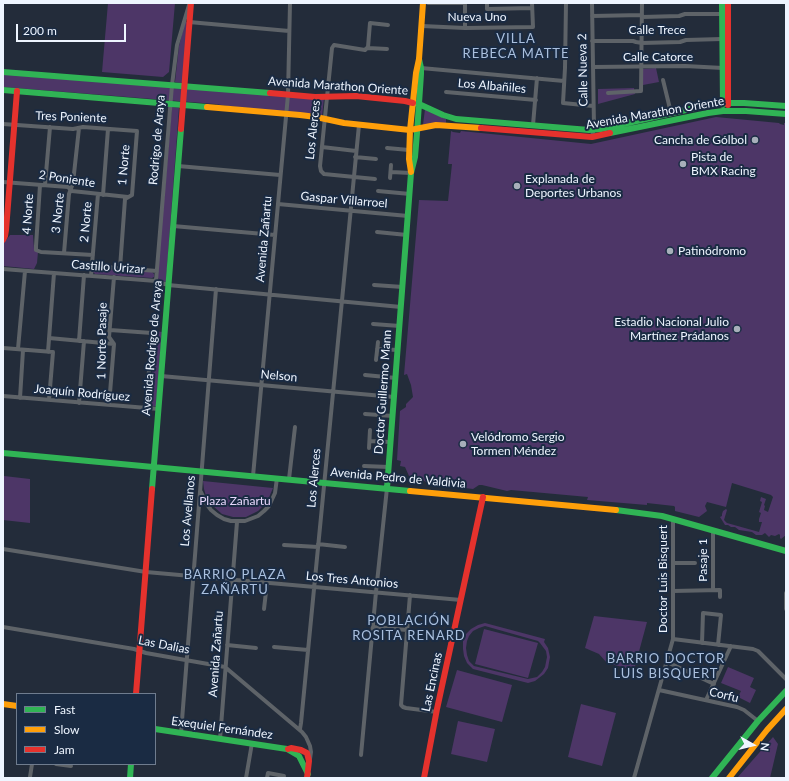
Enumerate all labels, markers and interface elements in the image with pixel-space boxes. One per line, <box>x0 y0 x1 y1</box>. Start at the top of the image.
street label: Nueva Uno <box>447 10 507 24</box>
scale bar <box>18 16 128 42</box>
text: 200 m <box>23 23 57 38</box>
street label: Calle Trece <box>628 23 686 37</box>
district label: VILLA REBECA MATTE <box>463 31 569 62</box>
street label: Calle Nueva 2 <box>575 33 591 107</box>
street label: Calle Catorce <box>623 50 693 64</box>
street label: Avenida Marathon Oriente <box>268 74 408 98</box>
street label: Los Albañiles <box>457 76 527 96</box>
street label: Rodrigo de Araya <box>146 94 168 186</box>
street label: Avenida Marathon Oriente <box>585 94 725 132</box>
street label: Los Alerces <box>303 100 323 160</box>
street label: Tres Poniente <box>35 109 107 125</box>
place label: Cancha de Gólbol <box>654 133 747 147</box>
marker: Cancha de Gólbol <box>750 135 760 145</box>
street label: 1 Norte <box>115 144 133 186</box>
place label: Pista de BMX Racing <box>691 150 756 178</box>
marker: Pista de BMX Racing <box>678 159 688 169</box>
street label: 2 Poniente <box>38 167 96 191</box>
place label: Explanada de Deportes Urbanos <box>525 172 622 200</box>
marker: Explanada de Deportes Urbanos <box>512 181 522 191</box>
street label: Gaspar Villarroel <box>300 189 388 211</box>
street label: 3 Norte <box>49 192 67 234</box>
street label: 4 Norte <box>19 193 37 235</box>
street label: Avenida Zañartu <box>253 195 275 283</box>
street label: 2 Norte <box>77 201 95 243</box>
place label: Patinódromo <box>678 244 746 258</box>
marker: Patinódromo <box>665 246 675 256</box>
street label: Castillo Urizar <box>71 257 145 277</box>
street label: Avenida Rodrigo de Araya <box>139 280 165 416</box>
street label: 1 Norte Pasaje <box>94 302 110 380</box>
place label: Estadio Nacional Julio Martínez Prádanos <box>614 315 729 343</box>
marker: Estadio Nacional Julio Martínez Prádanos <box>732 324 742 334</box>
street label: Doctor Guillermo Mann <box>371 329 395 455</box>
street label: Nelson <box>260 367 298 385</box>
street label: Joaquín Rodríguez <box>33 382 131 404</box>
place label: Velódromo Sergio Tormen Méndez <box>471 430 565 458</box>
marker: Velódromo Sergio Tormen Méndez <box>458 439 468 449</box>
street label: Los Alerces <box>304 448 324 508</box>
street label: Avenida Pedro de Valdivia <box>330 465 466 491</box>
street label: Los Avellanos <box>178 475 198 547</box>
park label: Plaza Zañartu <box>199 494 271 508</box>
street label: Doctor Luis Bisquert <box>656 525 670 633</box>
street label: Pasaje 1 <box>696 538 710 582</box>
district label: BARRIO PLAZA ZAÑARTU <box>184 567 286 598</box>
street label: Los Tres Antonios <box>305 569 399 591</box>
street label: Avenida Zañartu <box>206 610 226 698</box>
district label: POBLACIÓN ROSITA RENARD <box>352 613 466 644</box>
street label: Las Dalias <box>137 633 191 657</box>
street label: Las Encinas <box>419 651 445 713</box>
district label: BARRIO DOCTOR LUIS BISQUERT <box>607 651 725 682</box>
street label: Corfu <box>708 684 740 706</box>
legend <box>16 693 156 765</box>
text: Fast <box>54 702 75 717</box>
street label: Exequiel Fernández <box>170 714 274 742</box>
text: Slow <box>54 722 79 737</box>
north arrow <box>733 725 773 765</box>
text: Jam <box>54 742 75 757</box>
text: N <box>758 742 772 752</box>

